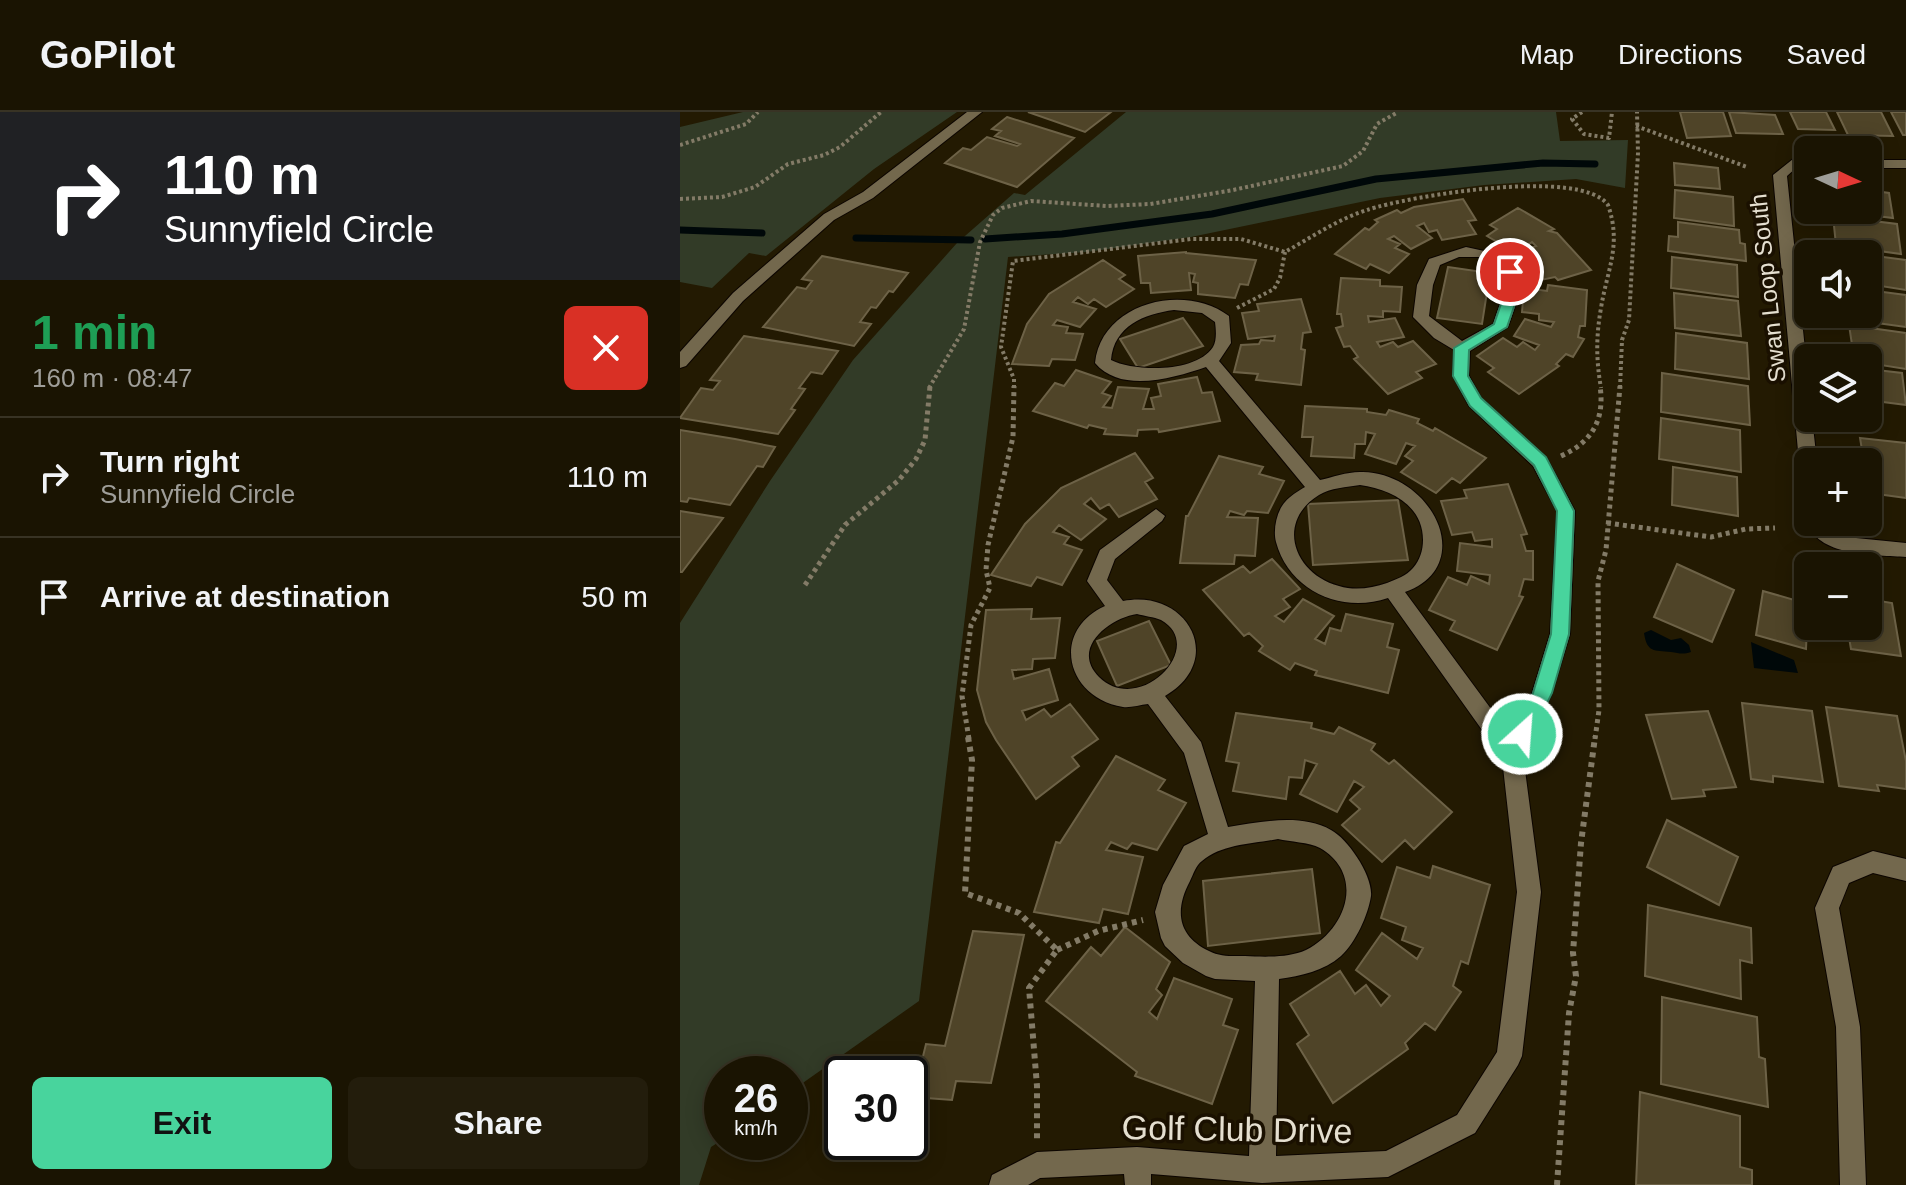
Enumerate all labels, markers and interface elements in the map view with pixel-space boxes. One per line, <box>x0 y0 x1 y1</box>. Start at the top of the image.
text: GoPilot <box>40 34 175 76</box>
text: Map <box>1520 39 1574 70</box>
text: Directions <box>1618 39 1743 70</box>
text: Saved <box>1787 39 1866 70</box>
north arrow <box>1794 136 1882 224</box>
map controls <box>1794 136 1882 640</box>
text: 110 m <box>164 143 320 206</box>
icon: right <box>32 144 136 248</box>
street label: Swan Loop South <box>1744 192 1791 384</box>
text: Sunnyfield Circle <box>164 209 434 250</box>
pin <box>1476 238 1544 306</box>
button: sound <box>1794 240 1882 328</box>
icon: arrive <box>1488 250 1532 294</box>
text: 1 min <box>32 306 157 359</box>
button: close <box>564 306 648 390</box>
button: layers <box>1794 344 1882 432</box>
text: 160 m · 08:47 <box>32 363 192 393</box>
text: Turn right <box>100 445 239 478</box>
button: + <box>1794 448 1882 536</box>
icon: right <box>32 455 76 499</box>
text: 110 m <box>567 460 648 493</box>
text: Sunnyfield Circle <box>100 479 295 509</box>
button: − <box>1794 552 1882 640</box>
icon: arrive <box>32 575 76 619</box>
text: Arrive at destination <box>100 580 390 613</box>
text: 50 m <box>581 580 648 613</box>
position arrow <box>1480 692 1564 776</box>
speed limit sign: 30 <box>824 1056 928 1160</box>
text: 26 <box>734 1076 778 1120</box>
button: Exit <box>32 1077 332 1169</box>
button: Share <box>348 1077 648 1169</box>
street label: Golf Club Drive <box>1121 1108 1353 1150</box>
text: km/h <box>734 1117 778 1139</box>

